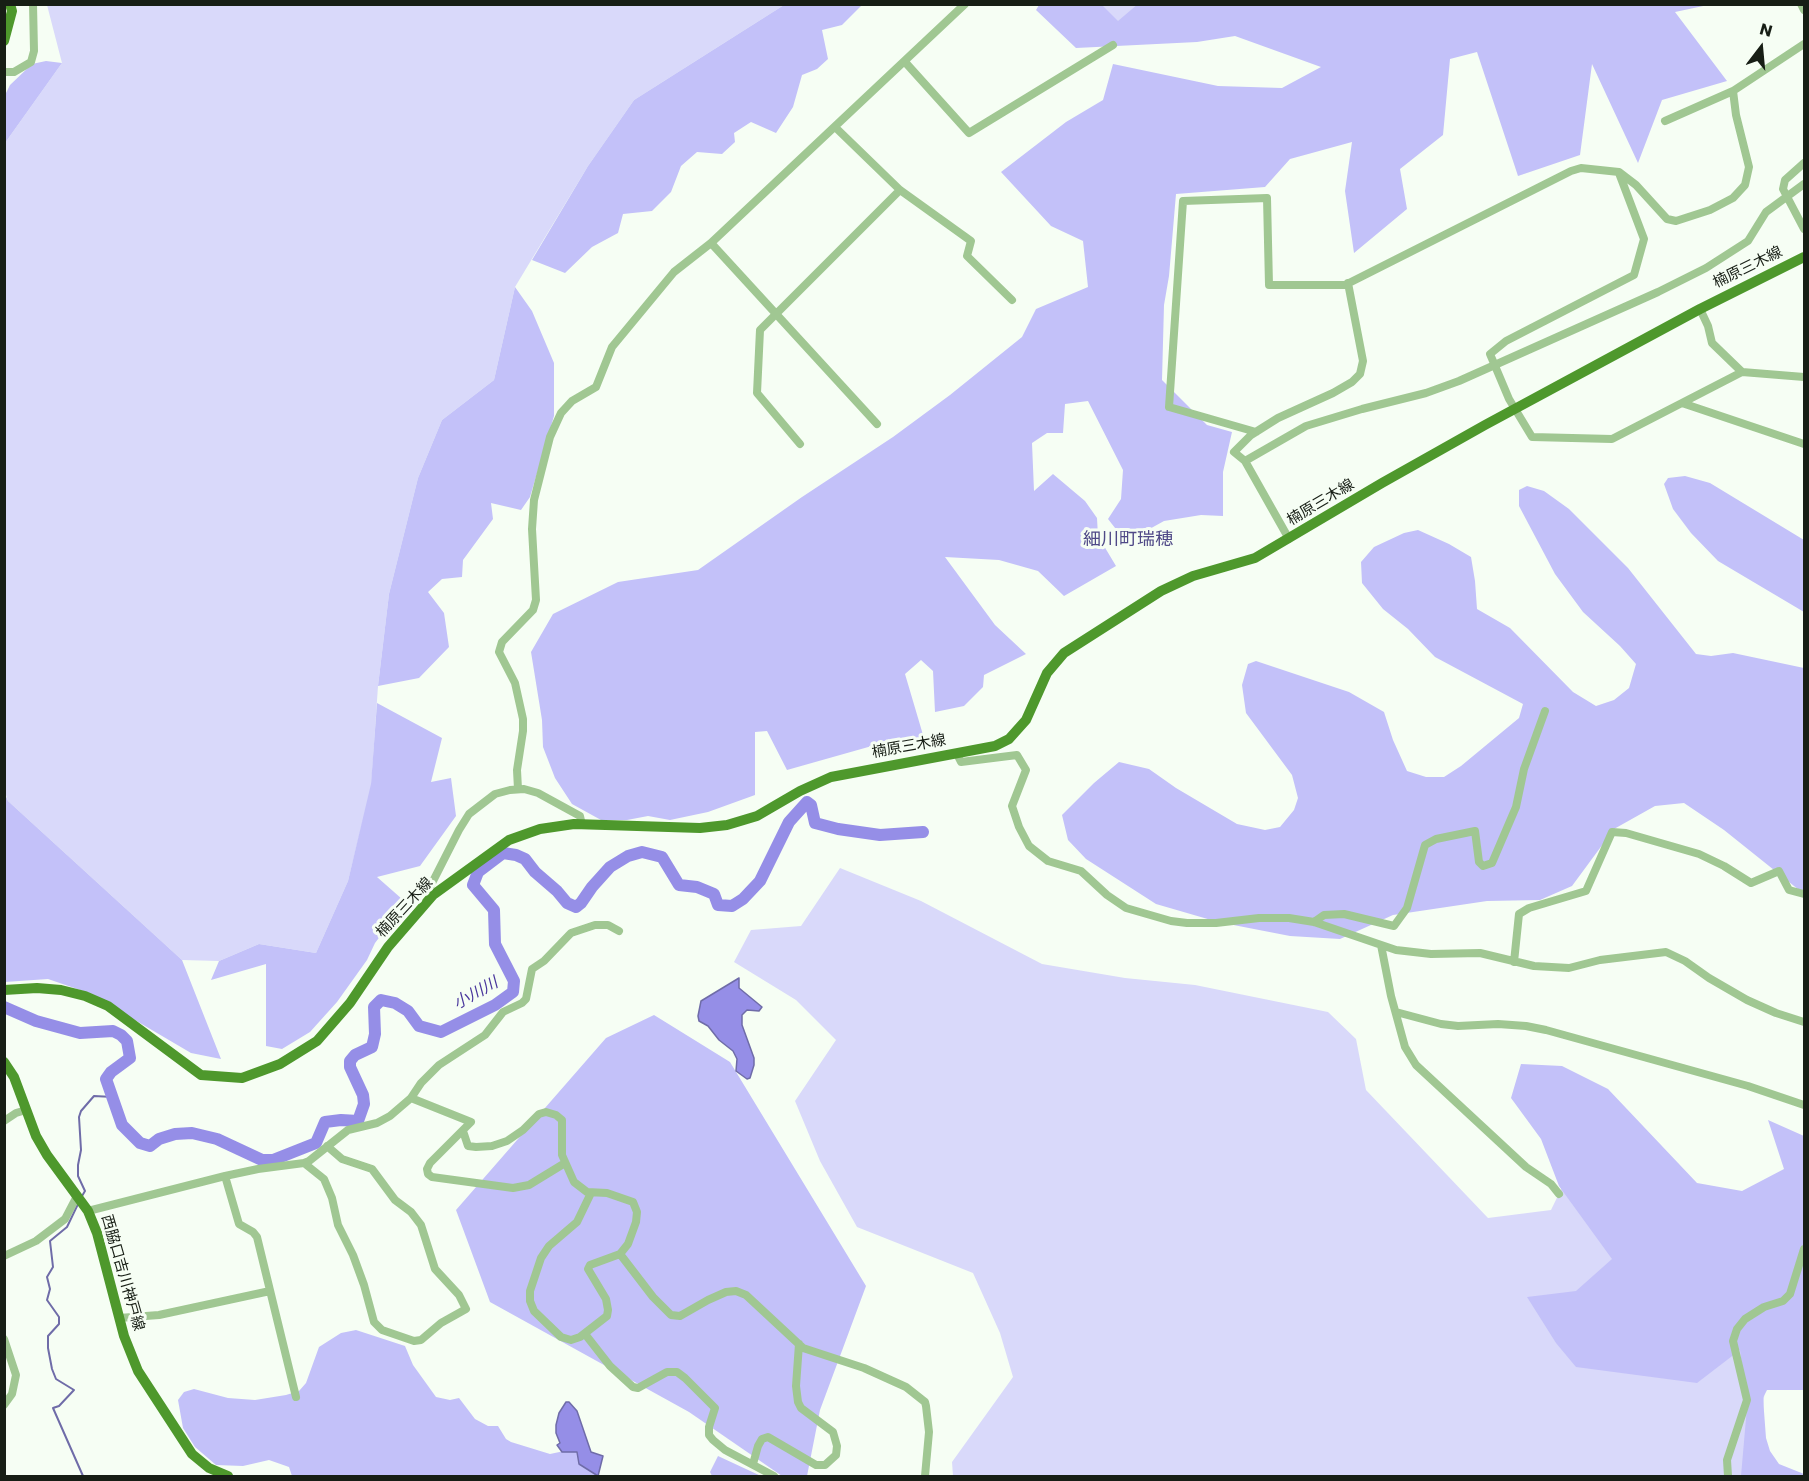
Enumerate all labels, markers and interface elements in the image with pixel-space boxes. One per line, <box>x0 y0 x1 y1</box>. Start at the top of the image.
text: N <box>1757 17 1775 43</box>
north arrow <box>1731 18 1791 78</box>
street label: 楠原三木線 <box>1710 243 1786 293</box>
street label: 楠原三木線 <box>1284 476 1358 530</box>
district label: 細川町瑞穂 <box>1083 529 1173 551</box>
street label: 楠原三木線 <box>871 732 947 762</box>
street label: 楠原三木線 <box>373 874 437 942</box>
water label: 小川川 <box>450 974 502 1014</box>
street label: 西脇口吉川神戸線 <box>97 1213 147 1333</box>

